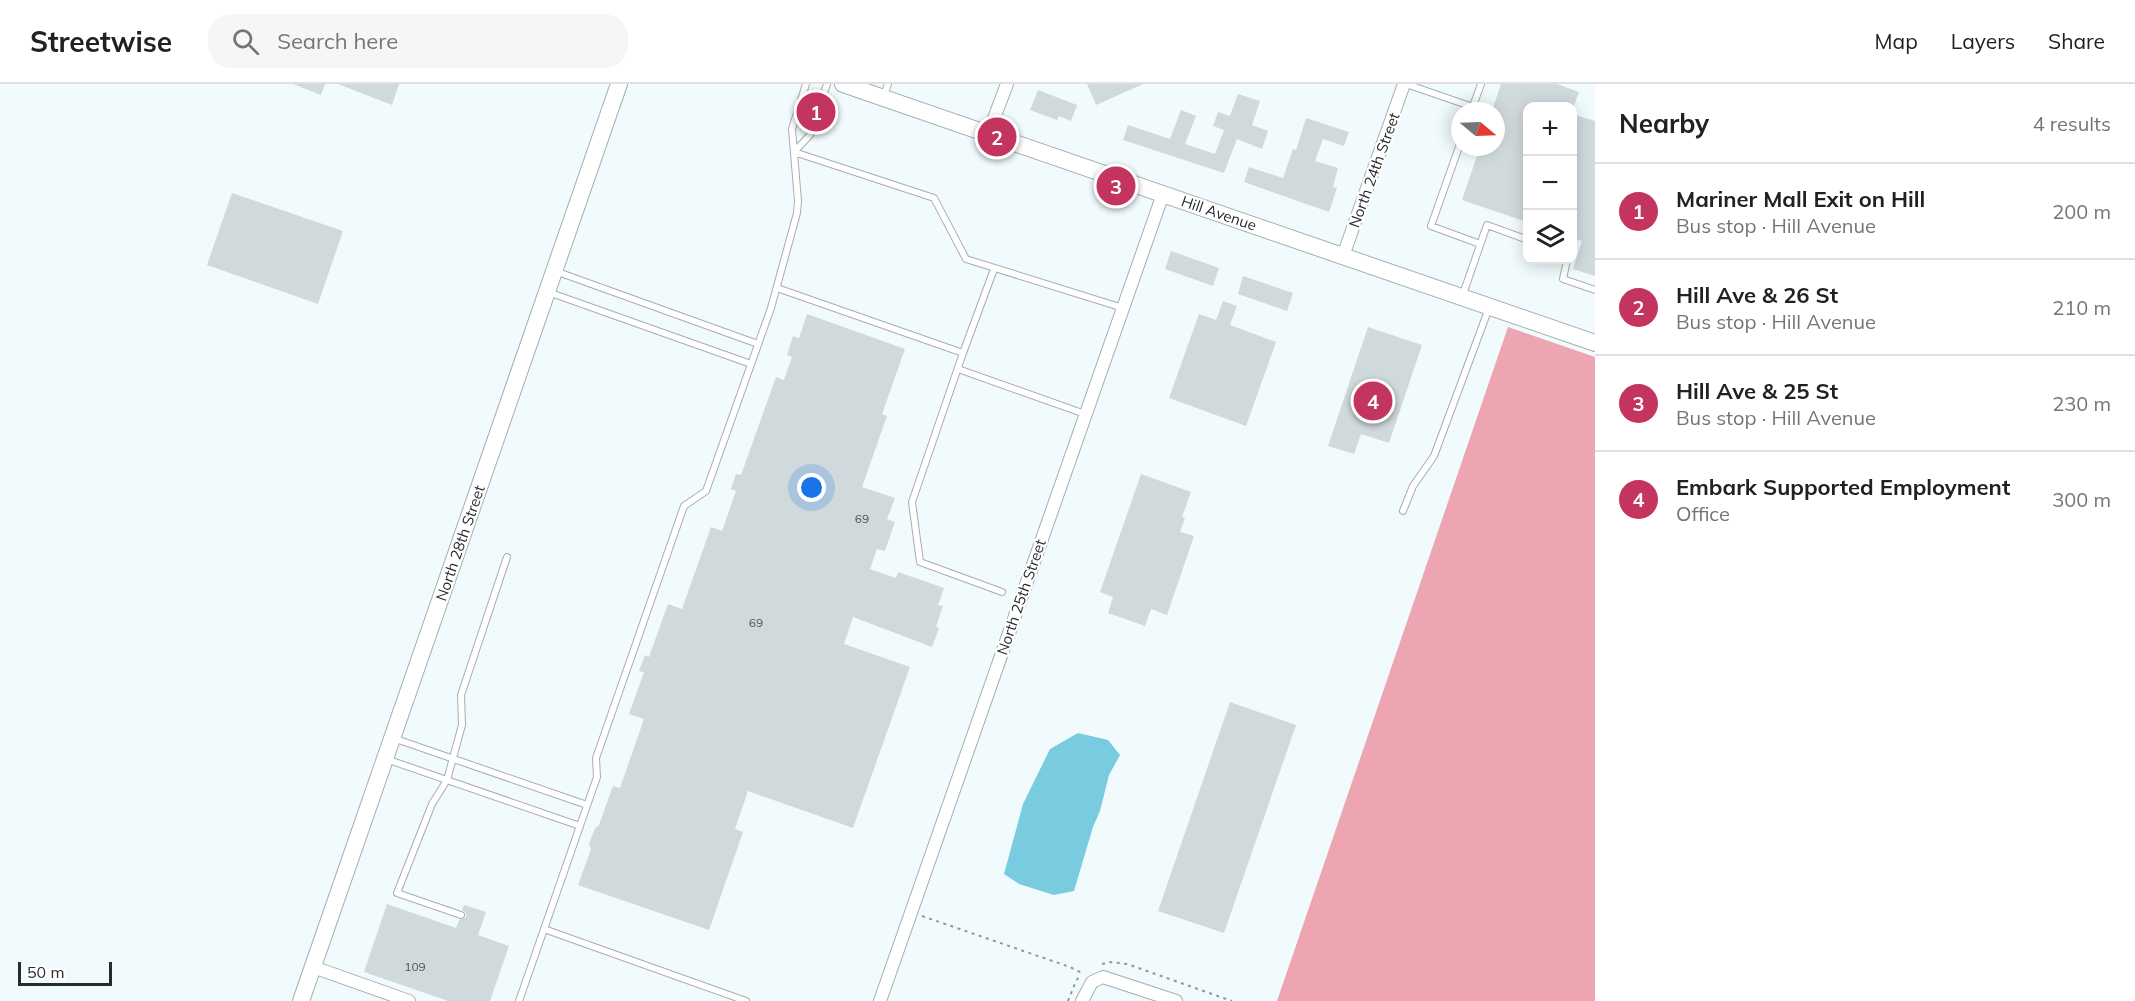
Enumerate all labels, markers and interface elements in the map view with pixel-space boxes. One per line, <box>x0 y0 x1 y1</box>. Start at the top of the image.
search box <box>208 14 628 68</box>
text: Streetwise <box>30 24 172 59</box>
icon: search <box>229 25 262 58</box>
text: Search here <box>277 27 398 55</box>
text: Map <box>1875 28 1918 54</box>
text: Layers <box>1951 28 2015 54</box>
text: Share <box>2048 28 2105 54</box>
pin: 1 <box>796 90 836 135</box>
north arrow <box>1451 102 1505 156</box>
map controls <box>1523 102 1577 264</box>
button: + <box>1523 102 1577 156</box>
text: Nearby <box>1619 107 1709 140</box>
street label: North 24th Street <box>1344 110 1404 230</box>
text: 4 results <box>2033 111 2111 136</box>
pin: 2 <box>978 115 1016 160</box>
button: − <box>1523 156 1577 210</box>
pin: 3 <box>1096 164 1136 208</box>
text: Mariner Mall Exit on Hill <box>1676 185 1925 213</box>
street label: Hill Avenue <box>1179 191 1259 235</box>
text: 1 <box>1633 199 1645 224</box>
text: 200 m <box>2052 199 2111 224</box>
button: layers <box>1523 210 1577 264</box>
text: Bus stop · Hill Avenue <box>1676 213 1876 238</box>
text: Hill Ave & 26 St <box>1676 281 1838 309</box>
text: 2 <box>1633 295 1645 320</box>
text: 210 m <box>2052 295 2111 320</box>
text: Bus stop · Hill Avenue <box>1676 309 1876 334</box>
text: Hill Ave & 25 St <box>1676 377 1838 405</box>
pin: 4 <box>1354 378 1392 424</box>
text: 3 <box>1633 391 1645 416</box>
text: 230 m <box>2052 391 2111 416</box>
text: Bus stop · Hill Avenue <box>1676 405 1876 430</box>
your location <box>797 473 826 502</box>
text: Embark Supported Employment <box>1676 473 2010 501</box>
street label: North 28th Street <box>431 483 489 603</box>
text: 4 <box>1633 487 1645 512</box>
text: 300 m <box>2052 487 2111 512</box>
text: Office <box>1676 501 1730 526</box>
house number: 69 <box>855 511 869 526</box>
street label: North 25th Street <box>992 537 1050 657</box>
house number: 69 <box>749 615 763 630</box>
scale bar <box>18 959 112 986</box>
house number: 109 <box>404 959 426 974</box>
text: 50 m <box>27 962 64 982</box>

